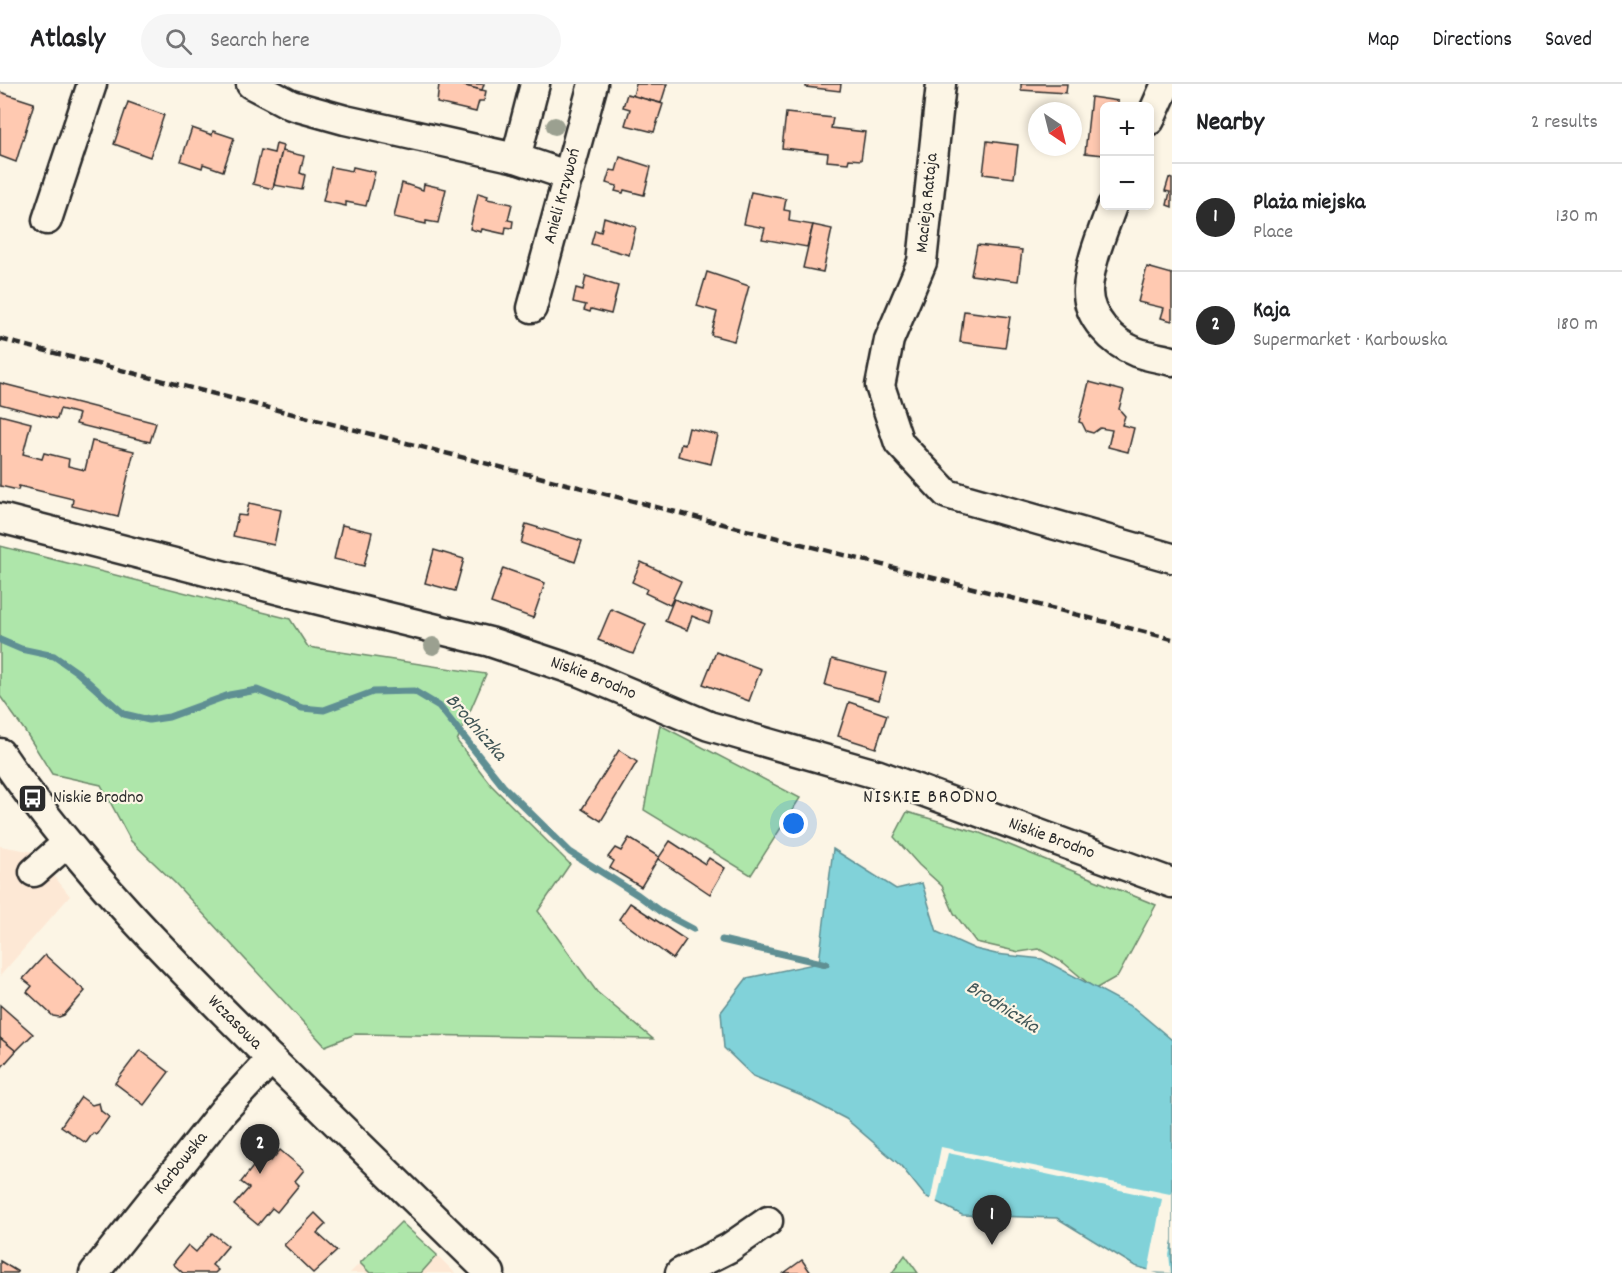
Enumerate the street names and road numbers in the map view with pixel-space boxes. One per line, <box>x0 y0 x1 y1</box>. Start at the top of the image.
street label: Anieli Krzywoń <box>538 145 587 247</box>
street label: Macieja Rataja <box>910 151 946 254</box>
street label: Niskie Brodno <box>547 650 640 707</box>
street label: Niskie Brodno <box>1005 811 1098 866</box>
street label: Wczasowa <box>201 990 268 1056</box>
street label: Karbowska <box>148 1126 215 1200</box>

